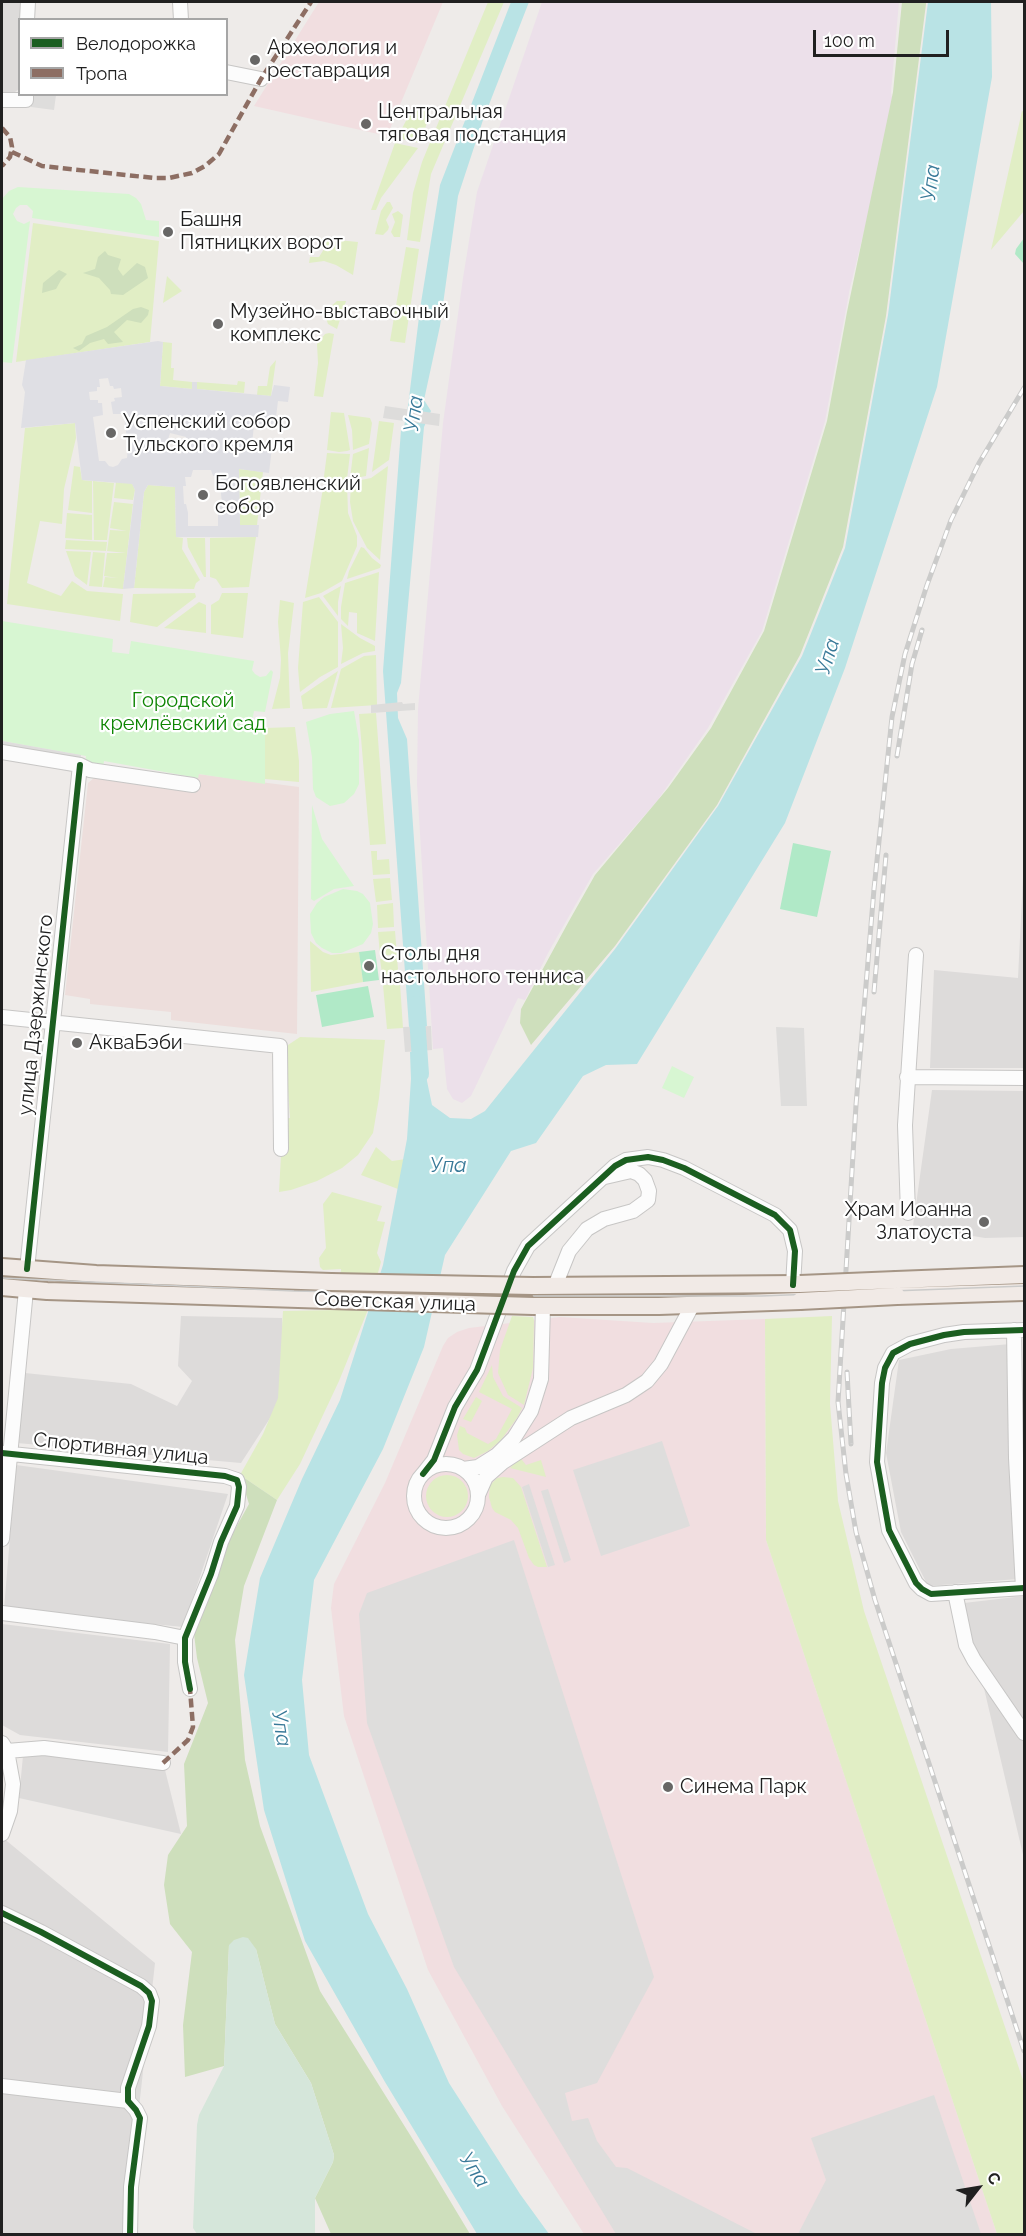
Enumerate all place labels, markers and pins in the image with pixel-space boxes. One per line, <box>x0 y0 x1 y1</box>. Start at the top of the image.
place label: Археология и реставрация <box>267 36 397 83</box>
marker: Археология и реставрация <box>248 53 262 67</box>
place label: Центральная тяговая подстанция <box>378 100 566 147</box>
marker: Центральная тяговая подстанция <box>359 117 373 131</box>
place label: Башня Пятницких ворот <box>180 208 343 255</box>
marker: Башня Пятницких ворот <box>161 225 175 239</box>
place label: Музейно-выставочный комплекс <box>230 300 449 347</box>
marker: Музейно-выставочный комплекс <box>211 317 225 331</box>
place label: Успенский собор Тульского кремля <box>123 410 294 457</box>
marker: Успенский собор Тульского кремля <box>104 426 118 440</box>
place label: Богоявленский собор <box>215 472 361 519</box>
marker: Богоявленский собор <box>196 488 210 502</box>
place label: Cтолы дня настольного тенниса <box>381 942 584 989</box>
marker: Cтолы дня настольного тенниса <box>362 959 376 973</box>
place label: АкваБэби <box>89 1031 183 1055</box>
marker: АкваБэби <box>70 1036 84 1050</box>
place label: Храм Иоанна Златоуста <box>845 1198 972 1245</box>
marker: Храм Иоанна Златоуста <box>977 1215 991 1229</box>
place label: Синема Парк <box>680 1775 807 1799</box>
marker: Синема Парк <box>661 1780 675 1794</box>

